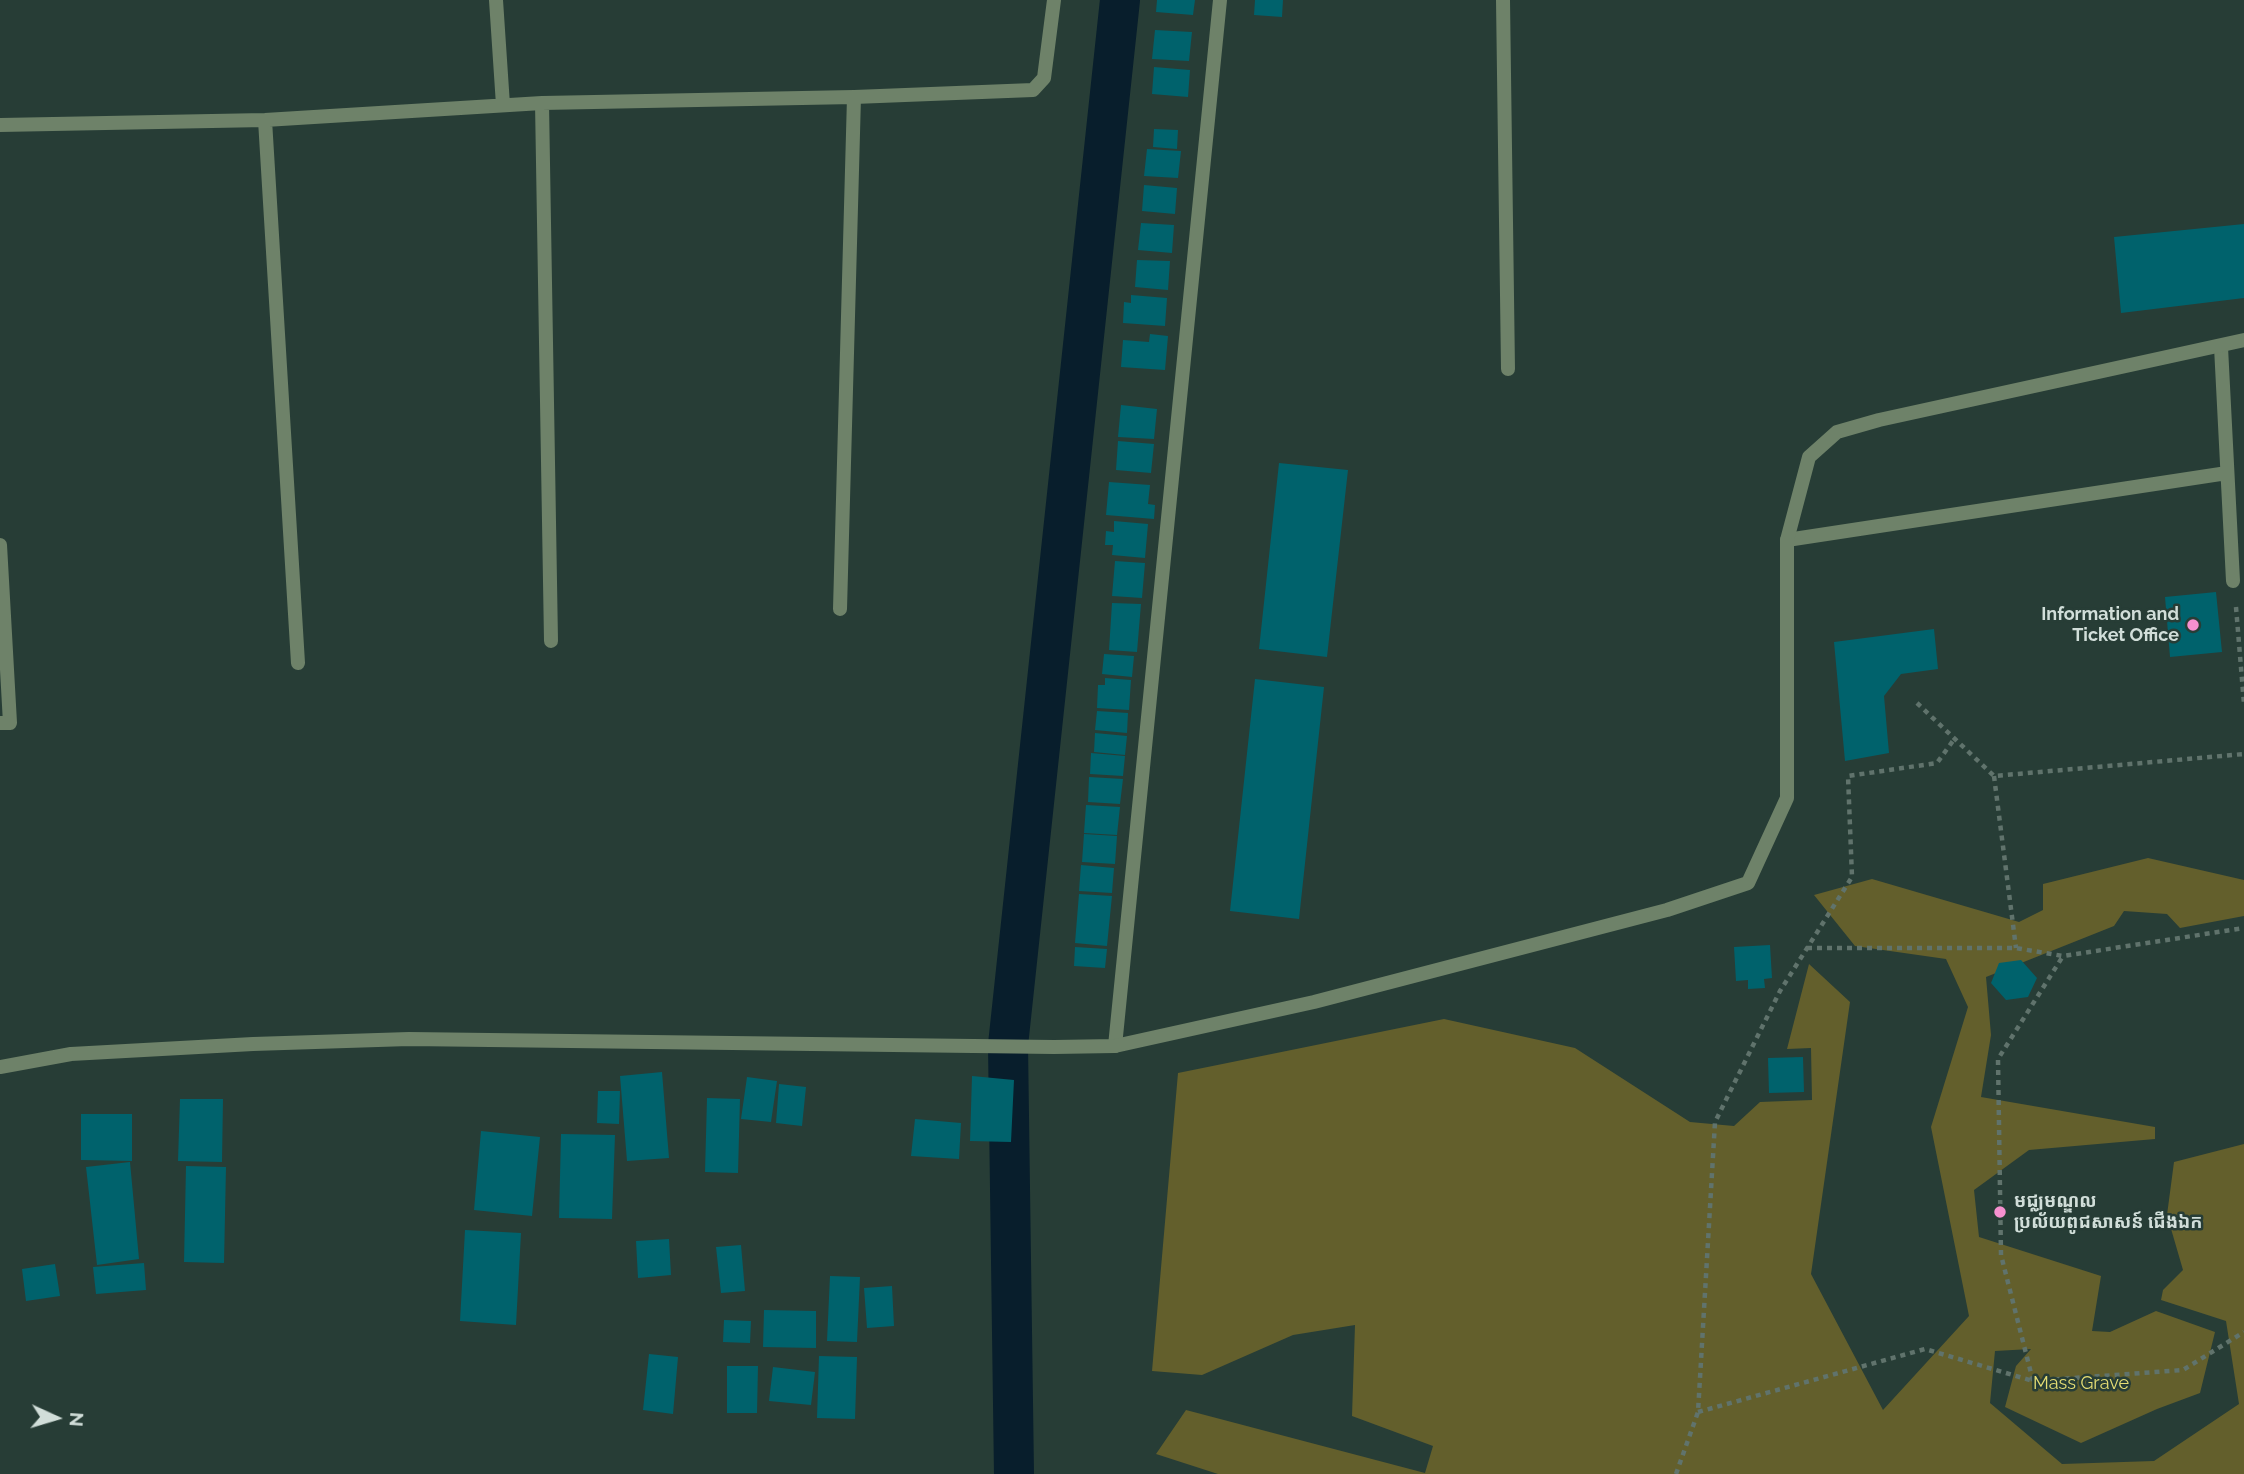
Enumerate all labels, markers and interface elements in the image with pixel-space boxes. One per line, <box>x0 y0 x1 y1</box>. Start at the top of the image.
place label: Information and Ticket Office <box>2041 604 2179 646</box>
marker: Information and Ticket Office <box>2185 617 2201 633</box>
place label: មជ្ឈមណ្ឌល ប្រល័យពូជសាសន៍ ជើងឯក <box>2014 1191 2202 1234</box>
marker: មជ្ឈមណ្ឌល ប្រល័យពូជសាសន៍ ជើងឯក <box>1992 1204 2008 1220</box>
park label: Mass Grave <box>2033 1373 2129 1395</box>
north arrow <box>21 1383 91 1453</box>
text: N <box>65 1411 88 1427</box>

